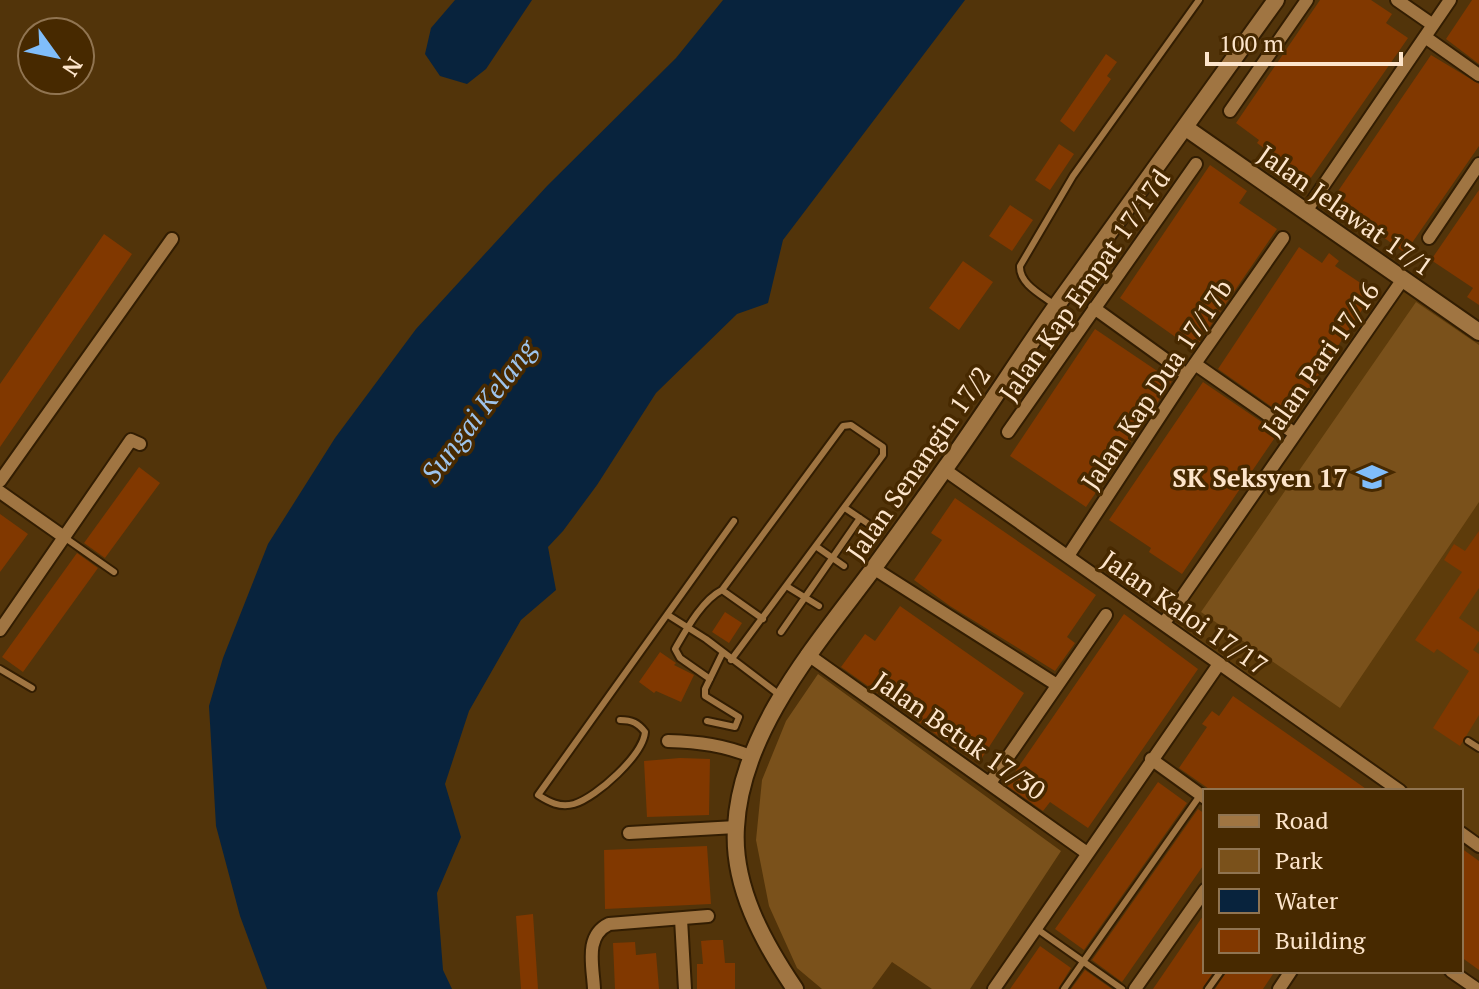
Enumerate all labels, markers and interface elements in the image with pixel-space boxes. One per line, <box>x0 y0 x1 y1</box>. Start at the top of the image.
north arrow <box>16 16 96 96</box>
scale bar <box>1207 16 1401 66</box>
text: 100 m <box>1219 27 1284 59</box>
text: N <box>56 52 90 82</box>
street label: Jalan Jelawat 17/1 <box>1252 137 1440 283</box>
street label: Jalan Kap Empat 17/17d <box>991 162 1177 408</box>
street label: Jalan Kap Dua 17/17b <box>1073 272 1239 496</box>
street label: Jalan Pari 17/16 <box>1254 275 1386 443</box>
water label: Sungai Kelang <box>412 330 545 490</box>
street label: Jalan Senangin 17/2 <box>838 359 998 567</box>
place label: SK Seksyen 17 <box>1172 460 1348 494</box>
school or university icon: SK Seksyen 17 <box>1355 460 1389 494</box>
street label: Jalan Kaloi 17/17 <box>1095 542 1275 682</box>
street label: Jalan Betuk 17/30 <box>867 663 1053 807</box>
legend <box>1203 789 1463 973</box>
text: Road <box>1275 804 1329 836</box>
text: Park <box>1275 844 1324 876</box>
text: Water <box>1275 884 1339 916</box>
text: Building <box>1275 924 1366 956</box>

